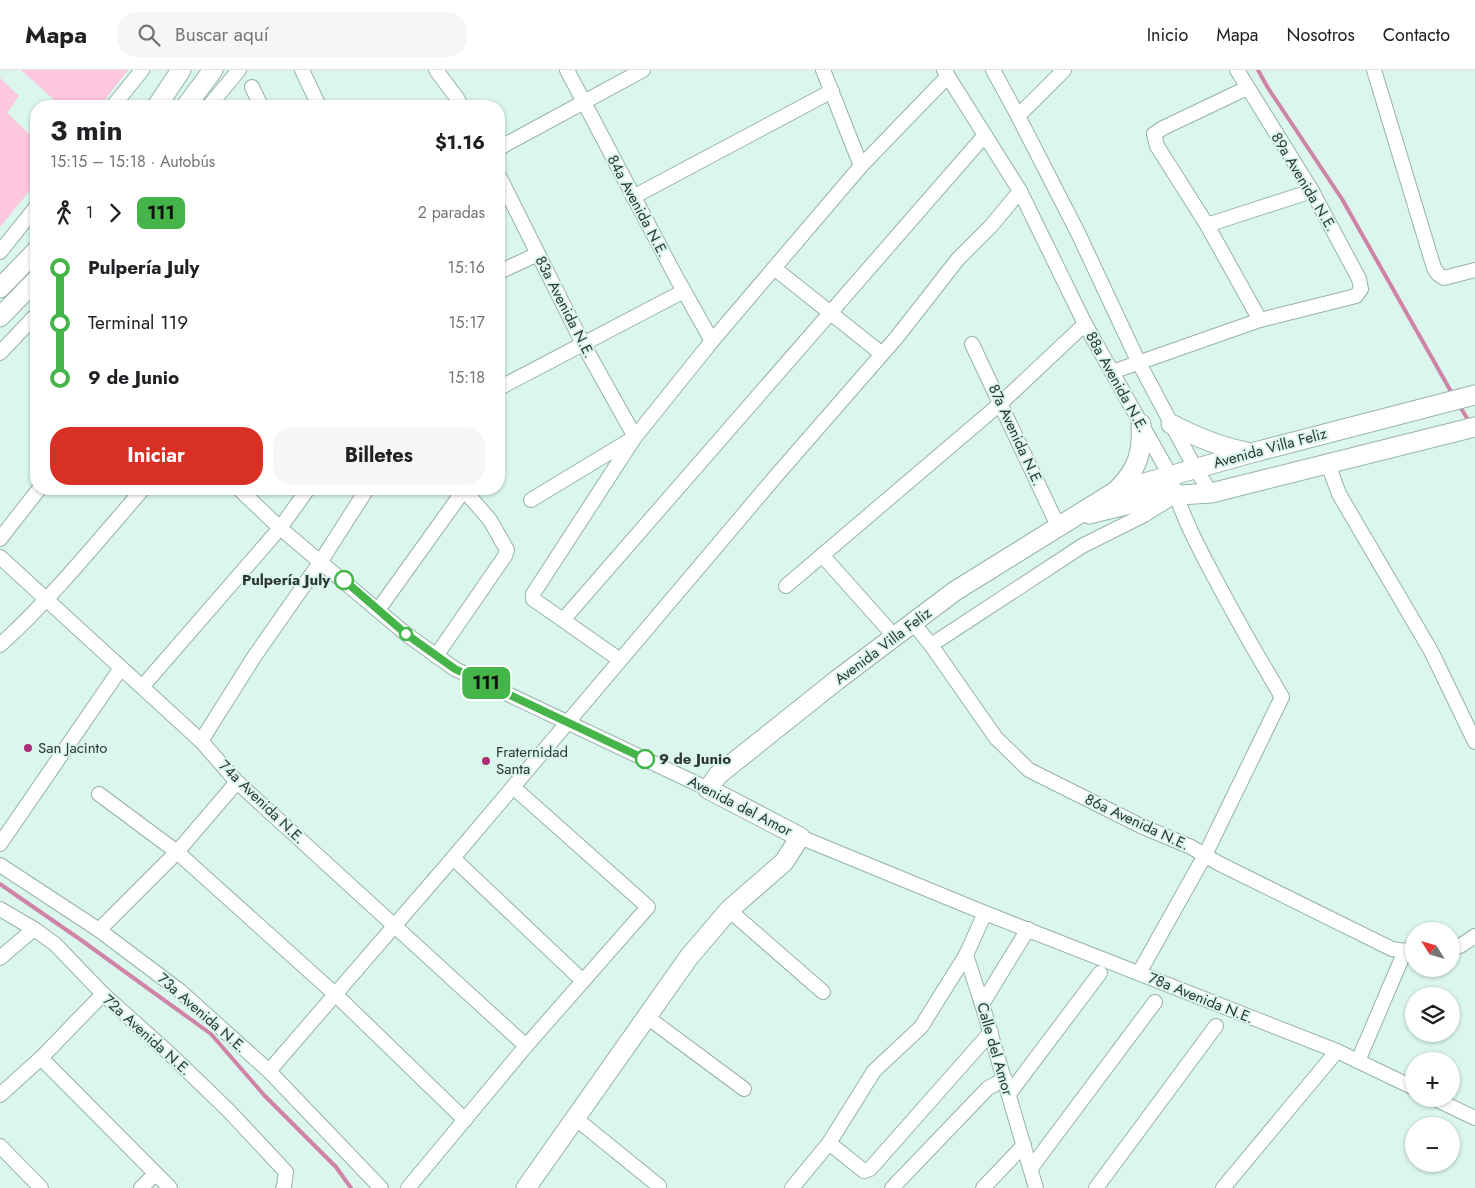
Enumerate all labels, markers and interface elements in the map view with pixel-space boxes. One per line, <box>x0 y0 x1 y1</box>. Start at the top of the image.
search box <box>117 12 467 57</box>
text: Mapa <box>25 17 87 52</box>
icon: search <box>135 21 163 49</box>
text: Buscar aquí <box>175 21 269 48</box>
text: Inicio <box>1147 22 1188 48</box>
text: Mapa <box>1216 22 1258 48</box>
text: Nosotros <box>1286 22 1355 48</box>
text: Contacto <box>1383 22 1450 48</box>
text: 3 min <box>50 110 123 151</box>
street label: 89a Avenida N.E. <box>1266 128 1342 236</box>
text: $1.16 <box>435 129 485 156</box>
text: 15:15 – 15:18 · Autobús <box>50 150 215 173</box>
street label: 84a Avenida N.E. <box>602 151 674 261</box>
icon: walk <box>50 199 78 227</box>
icon: forward <box>101 199 129 227</box>
text: 111 <box>147 200 175 226</box>
text: 1 <box>86 201 93 224</box>
text: 2 paradas <box>418 201 485 224</box>
street label: 83a Avenida N.E. <box>530 252 600 362</box>
text: Pulpería July <box>88 254 199 281</box>
text: 15:16 <box>448 256 485 279</box>
text: Terminal 119 <box>88 309 188 336</box>
text: 15:17 <box>448 311 485 334</box>
street label: 88a Avenida N.E. <box>1080 328 1154 436</box>
text: 9 de Junio <box>88 364 179 391</box>
text: 15:18 <box>448 366 485 389</box>
street label: 87a Avenida N.E. <box>983 380 1049 490</box>
street label: Avenida Villa Feliz <box>1211 422 1329 474</box>
button: Iniciar <box>50 427 263 485</box>
button: Billetes <box>273 427 485 485</box>
place label: Pulpería July <box>242 569 330 591</box>
marker: Pulpería July <box>334 570 354 590</box>
street label: Avenida Villa Feliz <box>830 602 936 690</box>
unlabelled marker <box>399 627 413 641</box>
line badge: 111 <box>457 667 515 699</box>
text: 111 <box>472 670 500 696</box>
place label: San Jacinto <box>38 737 107 759</box>
place label: Fraternidad Santa <box>496 741 568 780</box>
marker: San Jacinto <box>22 742 34 754</box>
place label: 9 de Junio <box>659 748 731 770</box>
marker: 9 de Junio <box>635 749 655 769</box>
street label: 74a Avenida N.E. <box>214 755 310 849</box>
marker: Fraternidad Santa <box>480 755 492 767</box>
street label: Avenida del Amor <box>684 770 797 842</box>
street label: 86a Avenida N.E. <box>1081 788 1193 856</box>
north arrow <box>1405 922 1460 978</box>
map controls <box>1405 922 1460 1172</box>
street label: 78a Avenida N.E. <box>1145 967 1257 1029</box>
street label: 73a Avenida N.E. <box>153 968 251 1058</box>
button: layers <box>1405 987 1460 1042</box>
street label: 72a Avenida N.E. <box>98 989 196 1081</box>
street label: Calle del Amor <box>971 1000 1019 1099</box>
button: + <box>1405 1052 1460 1107</box>
button: − <box>1405 1117 1460 1172</box>

